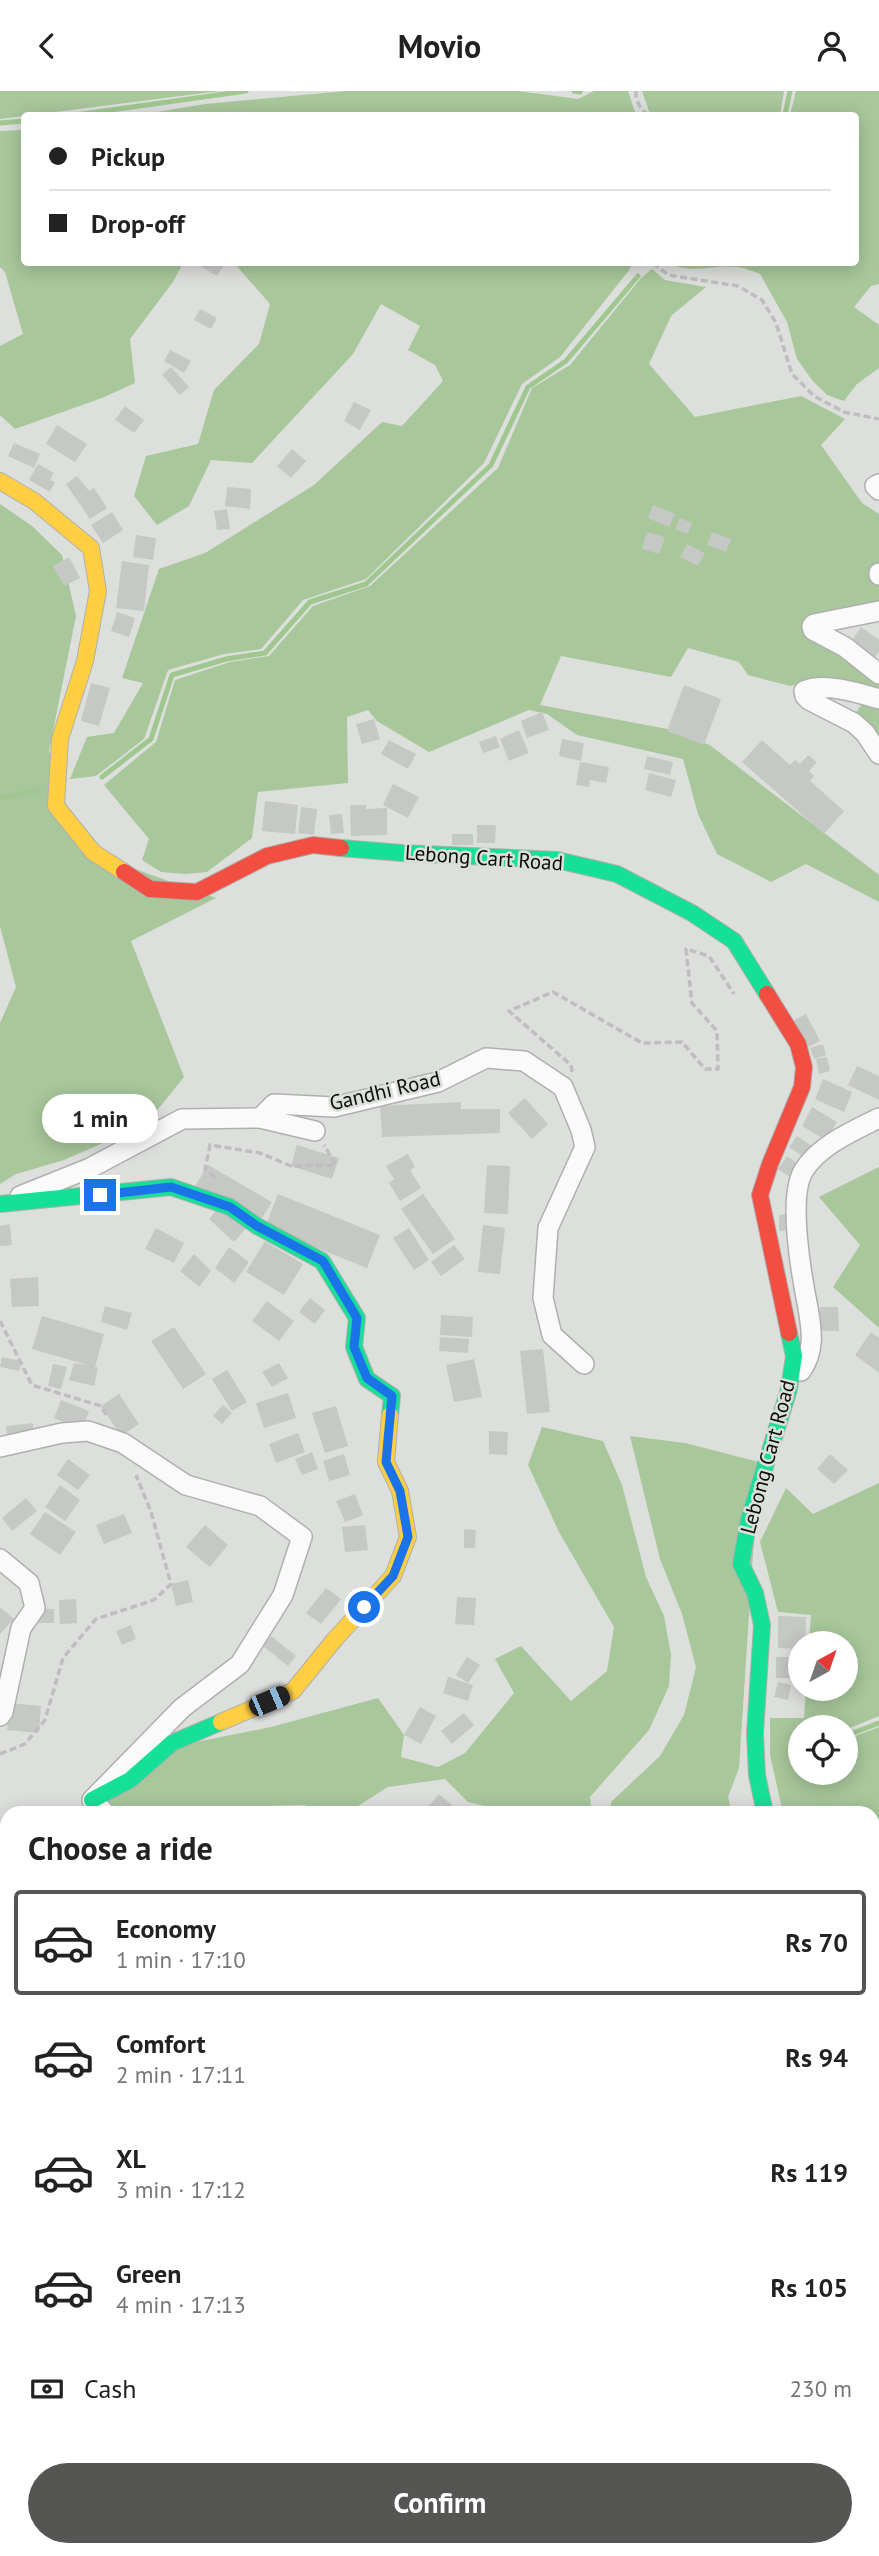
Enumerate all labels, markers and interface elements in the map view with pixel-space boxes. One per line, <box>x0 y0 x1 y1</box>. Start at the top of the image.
text: Movio <box>398 25 481 67</box>
icon: back <box>28 27 66 65</box>
icon: person <box>813 27 851 65</box>
text: Pickup <box>91 140 165 173</box>
text: Drop-off <box>91 207 185 240</box>
street label: Lebong Cart Road <box>404 839 564 876</box>
street label: Gandhi Road <box>327 1065 443 1116</box>
callout: 1 min <box>42 1093 158 1143</box>
text: 1 min <box>72 1104 128 1133</box>
route end <box>84 1179 116 1211</box>
street label: Lebong Cart Road <box>734 1377 801 1537</box>
route start <box>348 1591 380 1623</box>
north arrow <box>788 1631 858 1701</box>
map controls <box>788 1631 858 1785</box>
car <box>246 1683 293 1719</box>
button: locate <box>788 1715 858 1785</box>
text: Choose a ride <box>28 1827 213 1869</box>
icon: car <box>32 1911 95 1974</box>
text: Economy <box>116 1912 216 1945</box>
text: Rs 70 <box>785 1926 848 1959</box>
text: 1 min · 17:10 <box>116 1945 246 1974</box>
icon: car <box>32 2026 95 2089</box>
text: Comfort <box>116 2027 206 2060</box>
text: Rs 94 <box>785 2041 848 2074</box>
text: 2 min · 17:11 <box>116 2060 246 2089</box>
icon: car <box>32 2141 95 2204</box>
text: XL <box>116 2142 146 2175</box>
text: Rs 119 <box>771 2156 848 2189</box>
text: 3 min · 17:12 <box>116 2175 246 2204</box>
icon: car <box>32 2256 95 2319</box>
text: Green <box>116 2257 181 2290</box>
text: Rs 105 <box>771 2271 848 2304</box>
text: 4 min · 17:13 <box>116 2290 246 2319</box>
icon: cash <box>28 2370 66 2408</box>
text: Cash <box>84 2372 136 2405</box>
text: 230 m <box>790 2374 852 2403</box>
button: Confirm <box>28 2463 852 2543</box>

